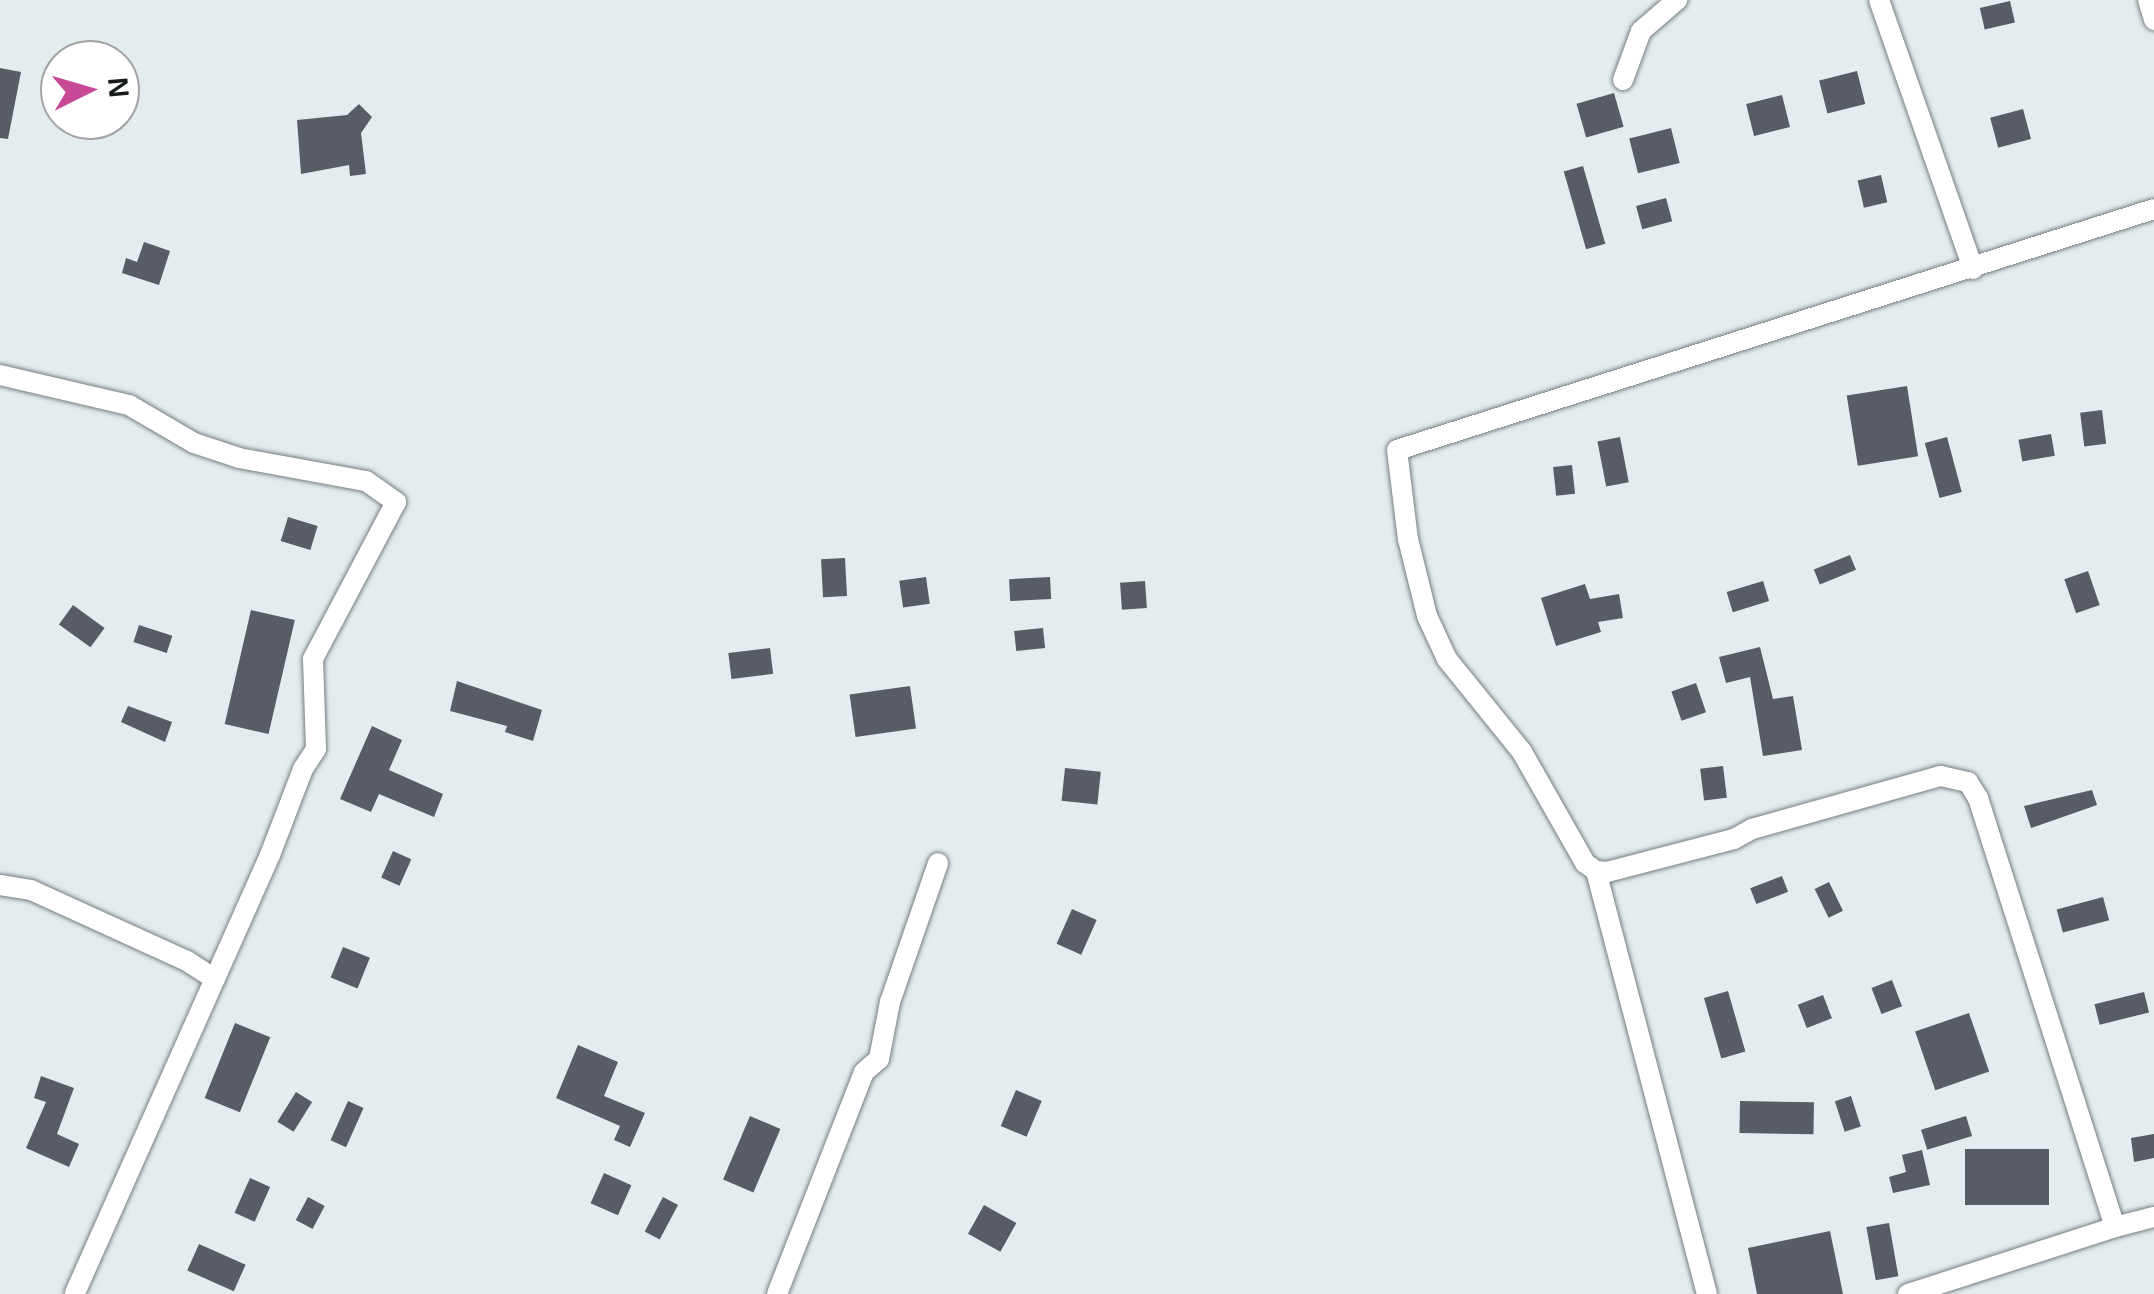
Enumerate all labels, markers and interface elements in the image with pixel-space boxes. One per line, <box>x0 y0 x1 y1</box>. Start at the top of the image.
north arrow <box>40 40 140 140</box>
text: N <box>102 76 135 99</box>

